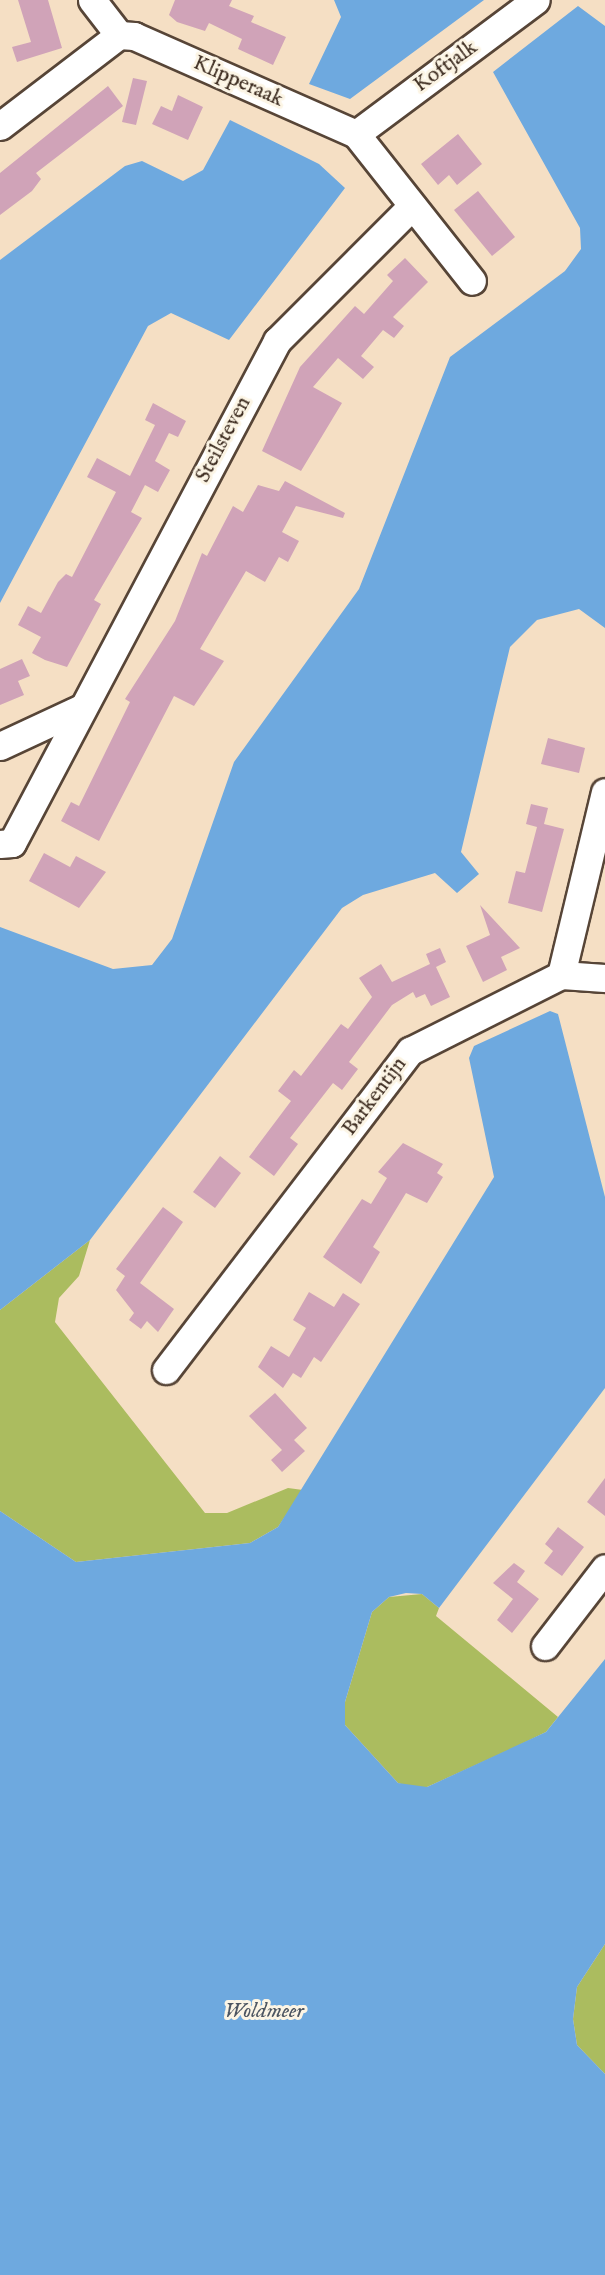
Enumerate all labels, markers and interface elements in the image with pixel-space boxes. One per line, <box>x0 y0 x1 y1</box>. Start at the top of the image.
street label: Koftjalk <box>409 36 483 98</box>
street label: Klipperaak <box>189 51 287 113</box>
street label: Steilsteven <box>191 393 257 487</box>
street label: Barkentijn <box>337 1053 413 1141</box>
water label: Woldmeer <box>224 1999 304 2025</box>

